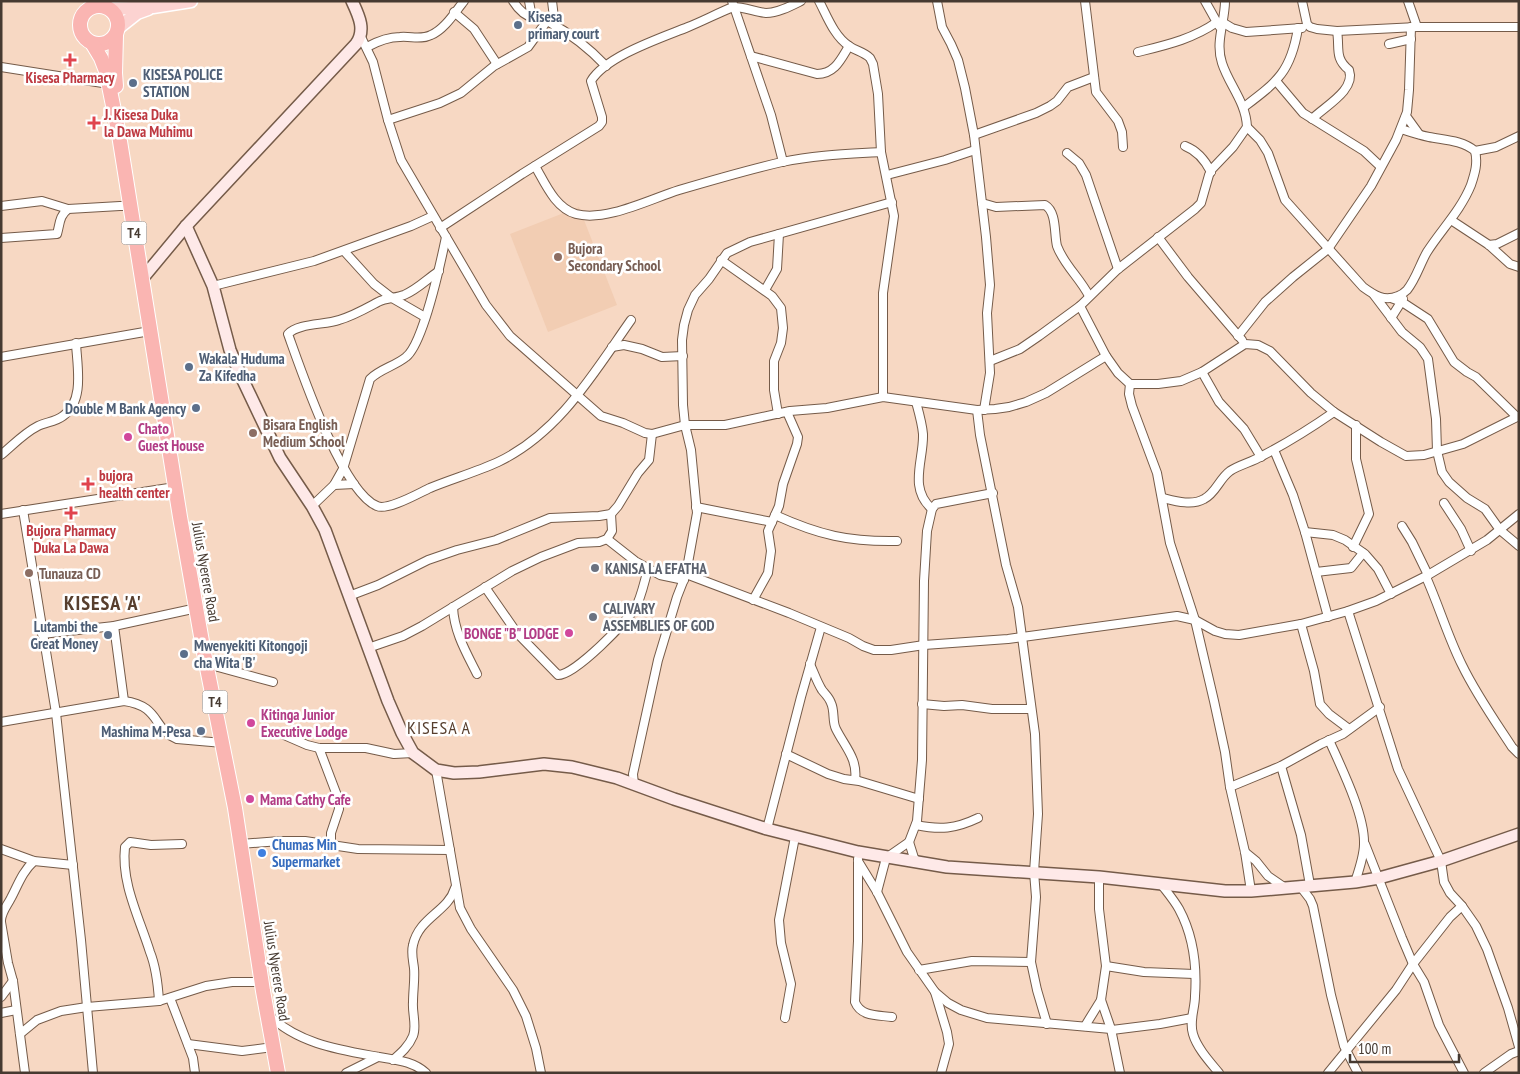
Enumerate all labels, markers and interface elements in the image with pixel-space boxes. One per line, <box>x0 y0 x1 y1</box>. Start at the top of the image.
place label: Kisesa primary court <box>528 7 600 43</box>
marker: Kisesa primary court <box>512 19 524 31</box>
marker: Kisesa Pharmacy <box>64 54 76 66</box>
place label: KISESA POLICE STATION <box>143 65 223 101</box>
place label: Kisesa Pharmacy <box>26 68 115 87</box>
marker: KISESA POLICE STATION <box>127 77 139 89</box>
place label: J. Kisesa Duka la Dawa Muhimu <box>103 105 193 141</box>
marker: J. Kisesa Duka la Dawa Muhimu <box>88 117 100 129</box>
road number: T4 <box>122 222 146 244</box>
place label: Bujora Secondary School <box>568 239 661 275</box>
marker: Bujora Secondary School <box>552 251 564 263</box>
place label: Wakala Huduma Za Kifedha <box>198 349 285 385</box>
marker: Wakala Huduma Za Kifedha <box>183 361 195 373</box>
place label: Double M Bank Agency <box>65 399 187 418</box>
marker: Double M Bank Agency <box>190 402 202 414</box>
place label: Bisara English Medium School <box>263 415 345 451</box>
place label: Chato Guest House <box>138 419 204 455</box>
marker: Bisara English Medium School <box>247 427 259 439</box>
marker: Chato Guest House <box>122 431 134 443</box>
place label: bujora health center <box>99 466 170 502</box>
marker: bujora health center <box>81 477 95 491</box>
marker: Bujora Pharmacy Duka La Dawa <box>65 507 77 519</box>
street label: Julius Nyerere Road <box>188 520 224 623</box>
place label: Bujora Pharmacy Duka La Dawa <box>26 521 117 557</box>
place label: KANISA LA EFATHA <box>605 559 707 578</box>
marker: KANISA LA EFATHA <box>589 562 601 574</box>
place label: Tunauza CD <box>39 564 101 583</box>
marker: Tunauza CD <box>23 567 35 579</box>
district label: KISESA 'A' <box>64 590 142 616</box>
place label: CALIVARY ASSEMBLIES OF GOD <box>602 599 715 635</box>
marker: CALIVARY ASSEMBLIES OF GOD <box>587 611 599 623</box>
place label: Lutambi the Great Money <box>30 617 99 653</box>
place label: BONGE "B" LODGE <box>464 624 559 643</box>
marker: BONGE "B" LODGE <box>563 627 575 639</box>
marker: Lutambi the Great Money <box>102 629 114 641</box>
place label: Mwenyekiti Kitongoji cha Wita 'B' <box>194 636 308 672</box>
marker: Mwenyekiti Kitongoji cha Wita 'B' <box>178 648 190 660</box>
road number: T4 <box>202 690 228 714</box>
place label: Kitinga Junior Executive Lodge <box>261 705 348 741</box>
district label: KISESA A <box>407 716 471 739</box>
marker: Kitinga Junior Executive Lodge <box>245 717 257 729</box>
place label: Mashima M-Pesa <box>101 722 191 741</box>
marker: Mashima M-Pesa <box>195 725 207 737</box>
place label: Mama Cathy Cafe <box>260 790 351 809</box>
marker: Mama Cathy Cafe <box>244 793 256 805</box>
place label: Chumas Min Supermarket <box>272 835 341 871</box>
marker: Chumas Min Supermarket <box>256 847 268 859</box>
street label: Julius Nyerere Road <box>260 919 294 1022</box>
scale bar <box>1350 1032 1459 1064</box>
text: 100 m <box>1358 1039 1391 1058</box>

